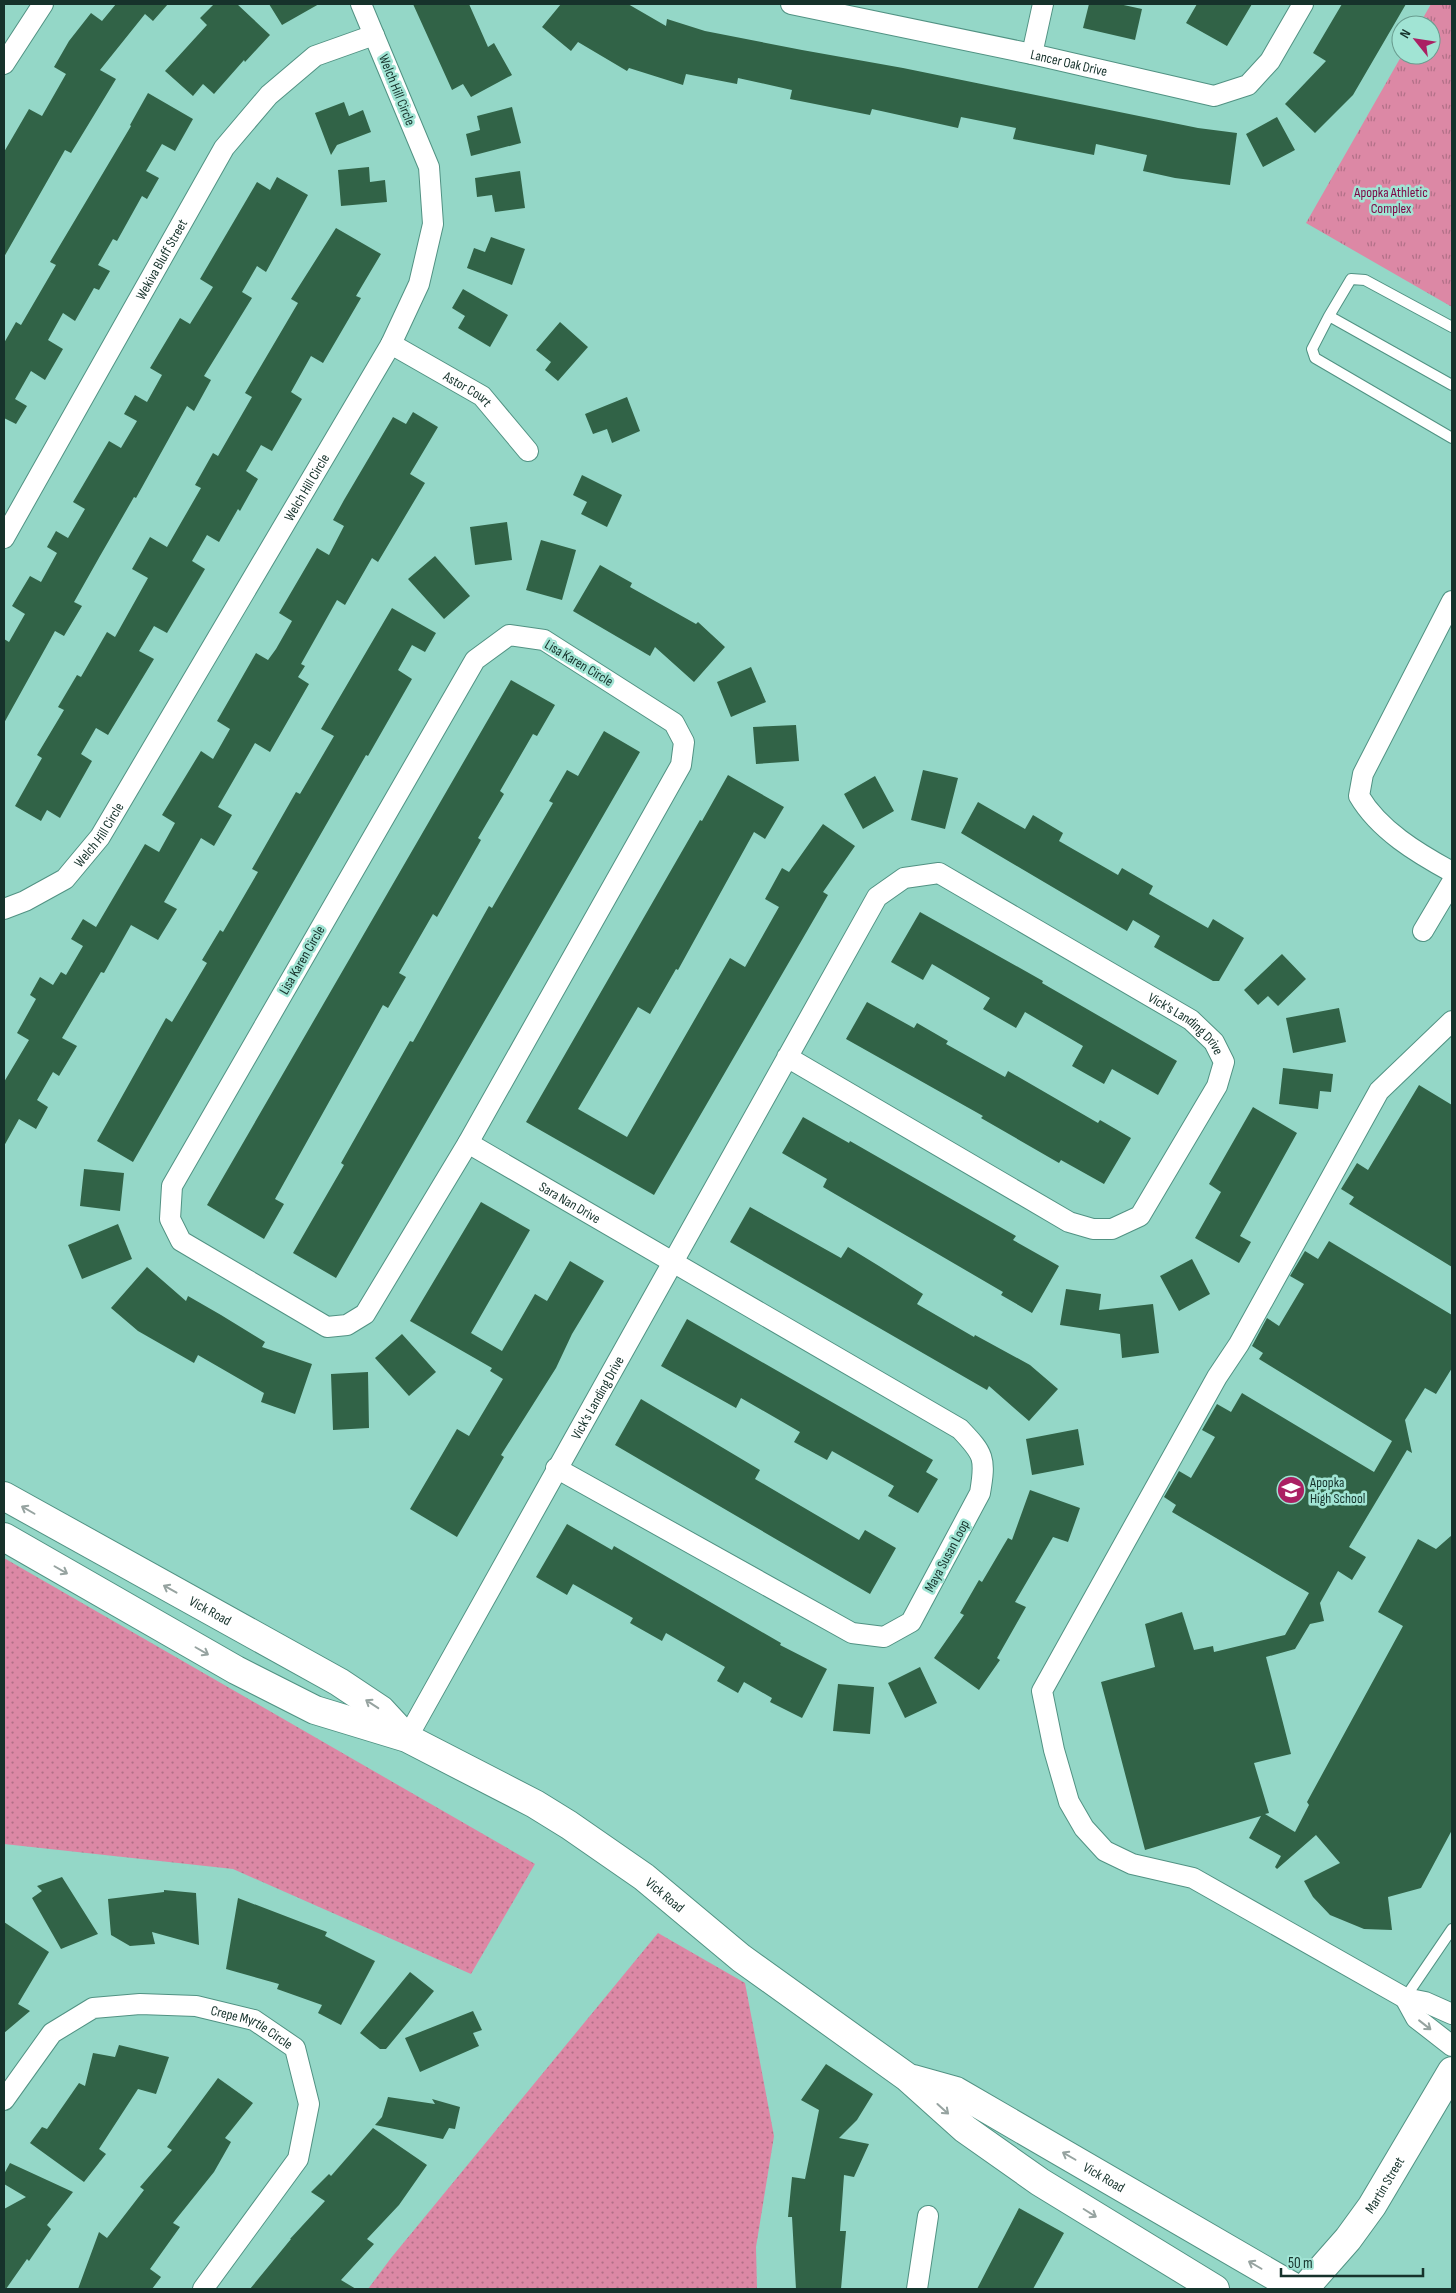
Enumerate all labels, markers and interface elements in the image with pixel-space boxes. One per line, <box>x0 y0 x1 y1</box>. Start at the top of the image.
north arrow <box>1391 15 1441 65</box>
text: N <box>1396 26 1414 41</box>
street label: Lancer Oak Drive <box>1029 45 1109 80</box>
street label: Welch Hill Circle <box>375 52 419 128</box>
park label: Apopka Athletic Complex <box>1353 184 1428 217</box>
street label: Wekiva Bluff Street <box>132 216 191 303</box>
street label: Astor Court <box>440 367 496 410</box>
street label: Welch Hill Circle <box>280 450 333 524</box>
street label: Lisa Karen Circle <box>542 636 616 690</box>
street label: Welch Hill Circle <box>70 799 127 870</box>
street label: Lisa Karen Circle <box>275 923 329 997</box>
street label: Vick's Landing Drive <box>1145 989 1227 1057</box>
street label: Sara Nan Drive <box>536 1178 604 1227</box>
street label: Vick's Landing Drive <box>567 1353 627 1442</box>
place label: Apopka High School <box>1309 1474 1365 1507</box>
school or university icon: Apopka High School <box>1276 1475 1306 1505</box>
one-way arrow <box>22 1504 36 1514</box>
street label: Maya Susan Loop <box>921 1517 973 1595</box>
one-way arrow <box>54 1565 68 1575</box>
one-way arrow <box>163 1584 178 1594</box>
street label: Vick Road <box>186 1592 234 1629</box>
one-way arrow <box>194 1646 208 1656</box>
one-way arrow <box>366 1699 380 1709</box>
street label: Vick Road <box>642 1874 688 1916</box>
street label: Crepe Myrtle Circle <box>209 2001 296 2053</box>
one-way arrow <box>1418 2020 1432 2030</box>
one-way arrow <box>937 2104 950 2115</box>
one-way arrow <box>1063 2151 1077 2161</box>
street label: Martin Street <box>1361 2154 1408 2216</box>
street label: Vick Road <box>1080 2158 1128 2196</box>
one-way arrow <box>1083 2208 1097 2218</box>
scale bar <box>1281 2246 1424 2278</box>
text: 50 m <box>1288 2254 1313 2273</box>
one-way arrow <box>1249 2259 1263 2269</box>

